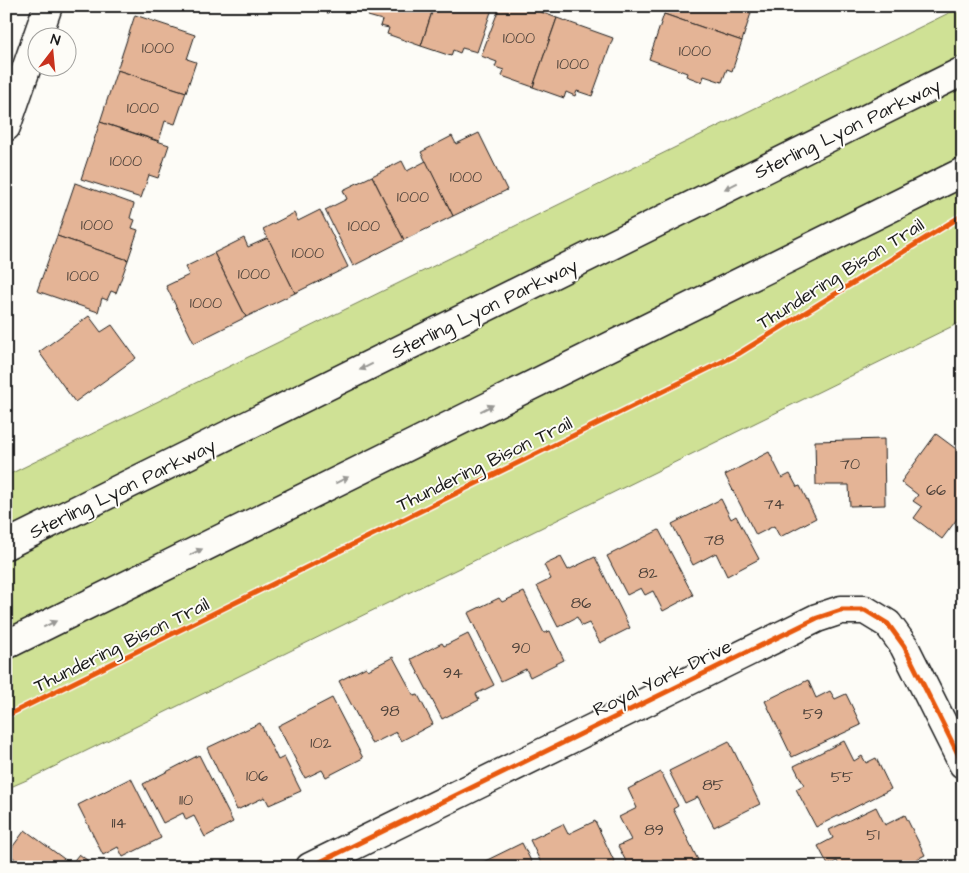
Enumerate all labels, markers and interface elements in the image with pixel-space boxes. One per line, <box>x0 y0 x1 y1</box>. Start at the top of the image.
house number: 1000 <box>503 27 535 49</box>
north arrow <box>28 28 78 78</box>
text: N <box>48 30 62 51</box>
house number: 1000 <box>142 37 174 59</box>
house number: 1000 <box>679 40 711 62</box>
house number: 1000 <box>557 53 589 75</box>
street label: Sterling Lyon Parkway <box>750 72 946 187</box>
house number: 1000 <box>127 97 159 119</box>
house number: 1000 <box>110 150 142 172</box>
house number: 1000 <box>450 166 482 188</box>
one-way arrow <box>724 182 738 190</box>
house number: 1000 <box>397 186 429 208</box>
street label: Thundering Bison Trail <box>752 212 930 338</box>
house number: 1000 <box>81 214 113 236</box>
house number: 1000 <box>348 215 380 237</box>
house number: 1000 <box>292 242 324 264</box>
street label: Sterling Lyon Parkway <box>387 252 583 367</box>
house number: 1000 <box>238 263 270 285</box>
house number: 1000 <box>67 265 99 287</box>
house number: 1000 <box>190 292 222 314</box>
one-way arrow <box>358 363 373 371</box>
one-way arrow <box>480 404 494 412</box>
street label: Thundering Bison Trail <box>392 410 577 520</box>
street label: Sterling Lyon Parkway <box>25 432 221 547</box>
house number: 70 <box>840 453 860 475</box>
one-way arrow <box>334 476 349 484</box>
house number: 66 <box>926 479 946 501</box>
house number: 74 <box>764 493 784 515</box>
house number: 78 <box>704 529 724 551</box>
one-way arrow <box>189 548 203 556</box>
house number: 82 <box>638 562 658 584</box>
street label: Thundering Bison Trail <box>29 591 214 701</box>
house number: 86 <box>571 592 591 614</box>
one-way arrow <box>43 620 57 628</box>
street label: Royal York Drive <box>589 633 737 725</box>
house number: 90 <box>511 637 531 659</box>
house number: 94 <box>443 662 463 684</box>
house number: 98 <box>380 700 400 722</box>
house number: 59 <box>803 703 823 725</box>
house number: 102 <box>310 732 332 754</box>
house number: 106 <box>246 765 268 787</box>
house number: 55 <box>831 766 854 788</box>
house number: 85 <box>702 774 725 796</box>
house number: 110 <box>179 789 193 811</box>
house number: 114 <box>112 812 127 834</box>
house number: 89 <box>644 819 664 841</box>
house number: 51 <box>866 824 880 846</box>

